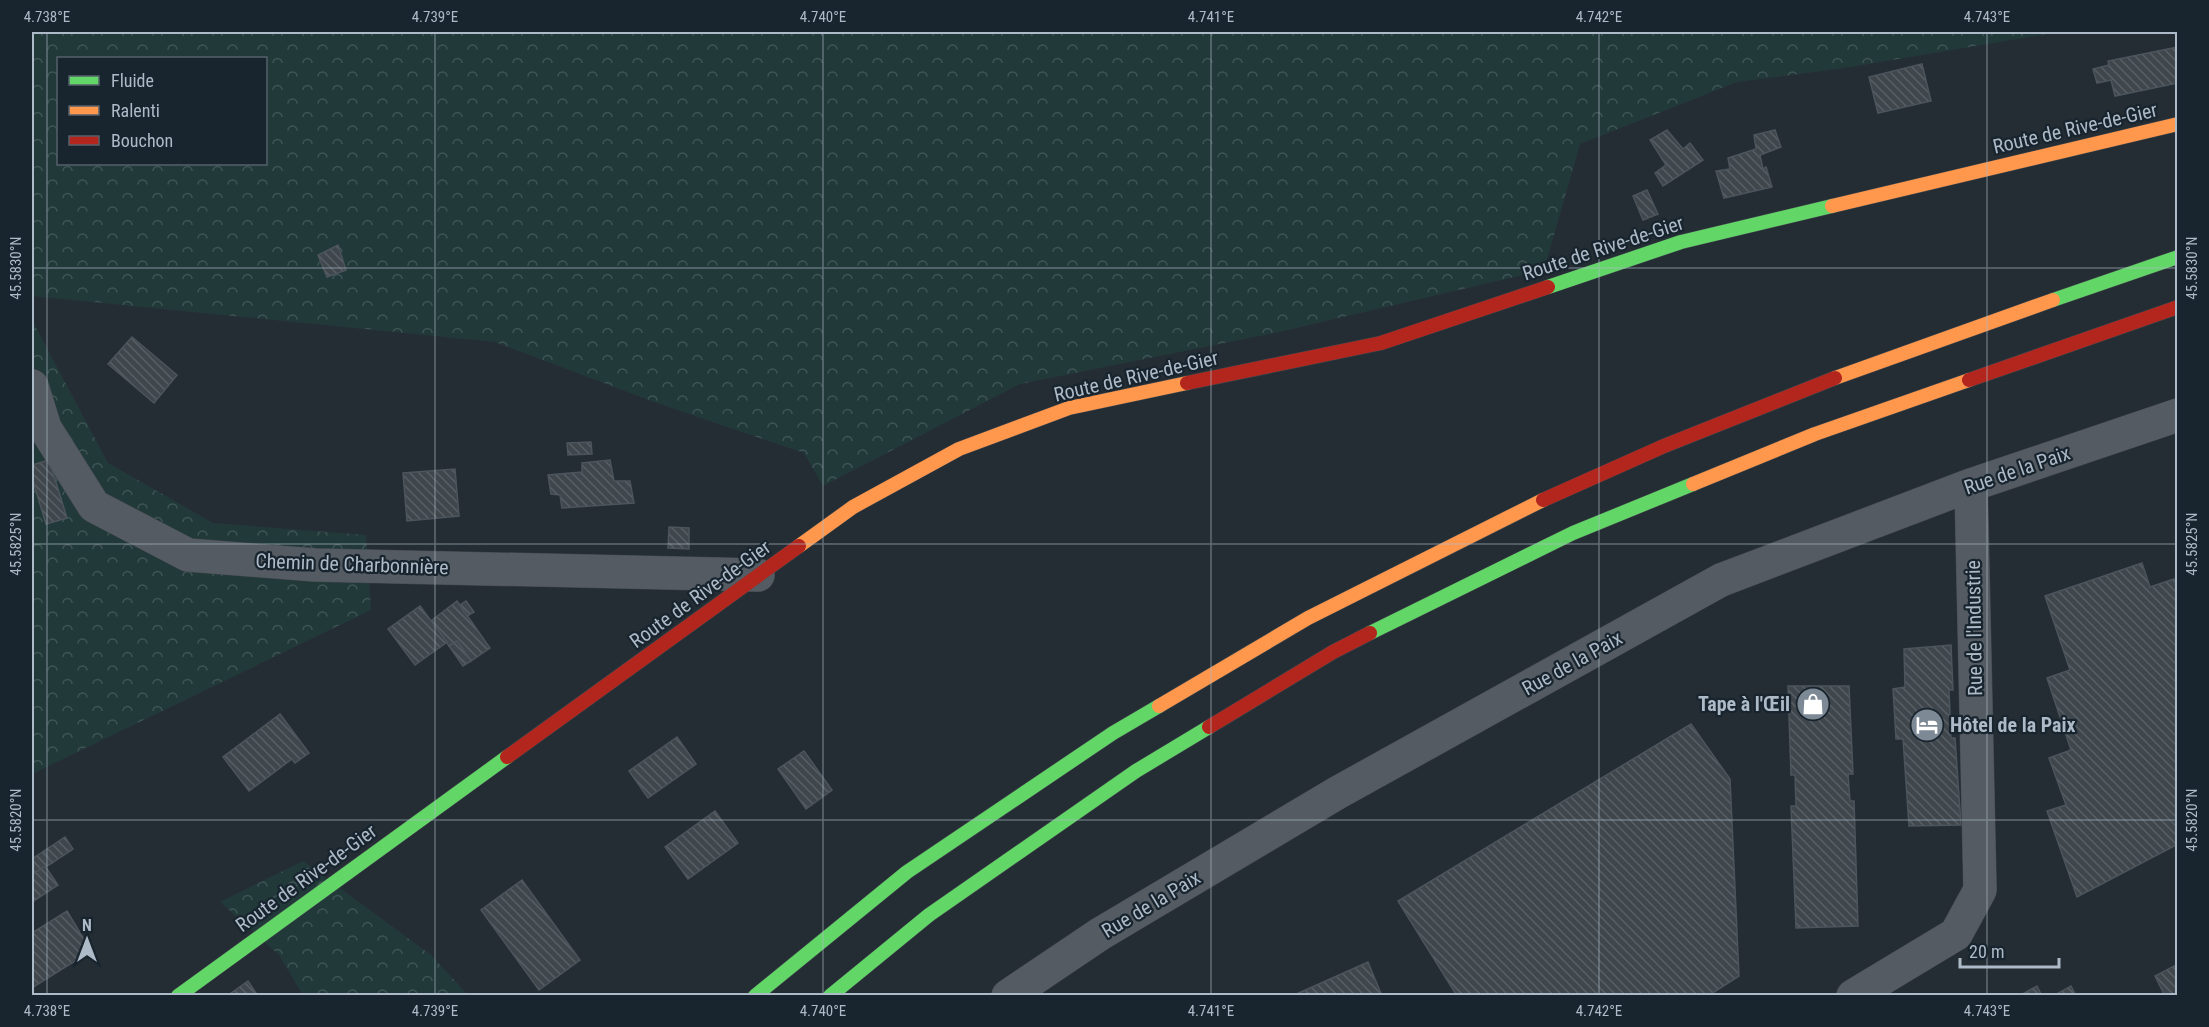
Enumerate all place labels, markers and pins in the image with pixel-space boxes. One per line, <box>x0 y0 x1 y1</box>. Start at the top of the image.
shop icon: Tape à l'Œil <box>1795 686 1831 722</box>
place label: Tape à l'Œil <box>1698 692 1790 716</box>
hotel icon: Hôtel de la Paix <box>1909 707 1945 743</box>
place label: Hôtel de la Paix <box>1950 713 2076 737</box>

